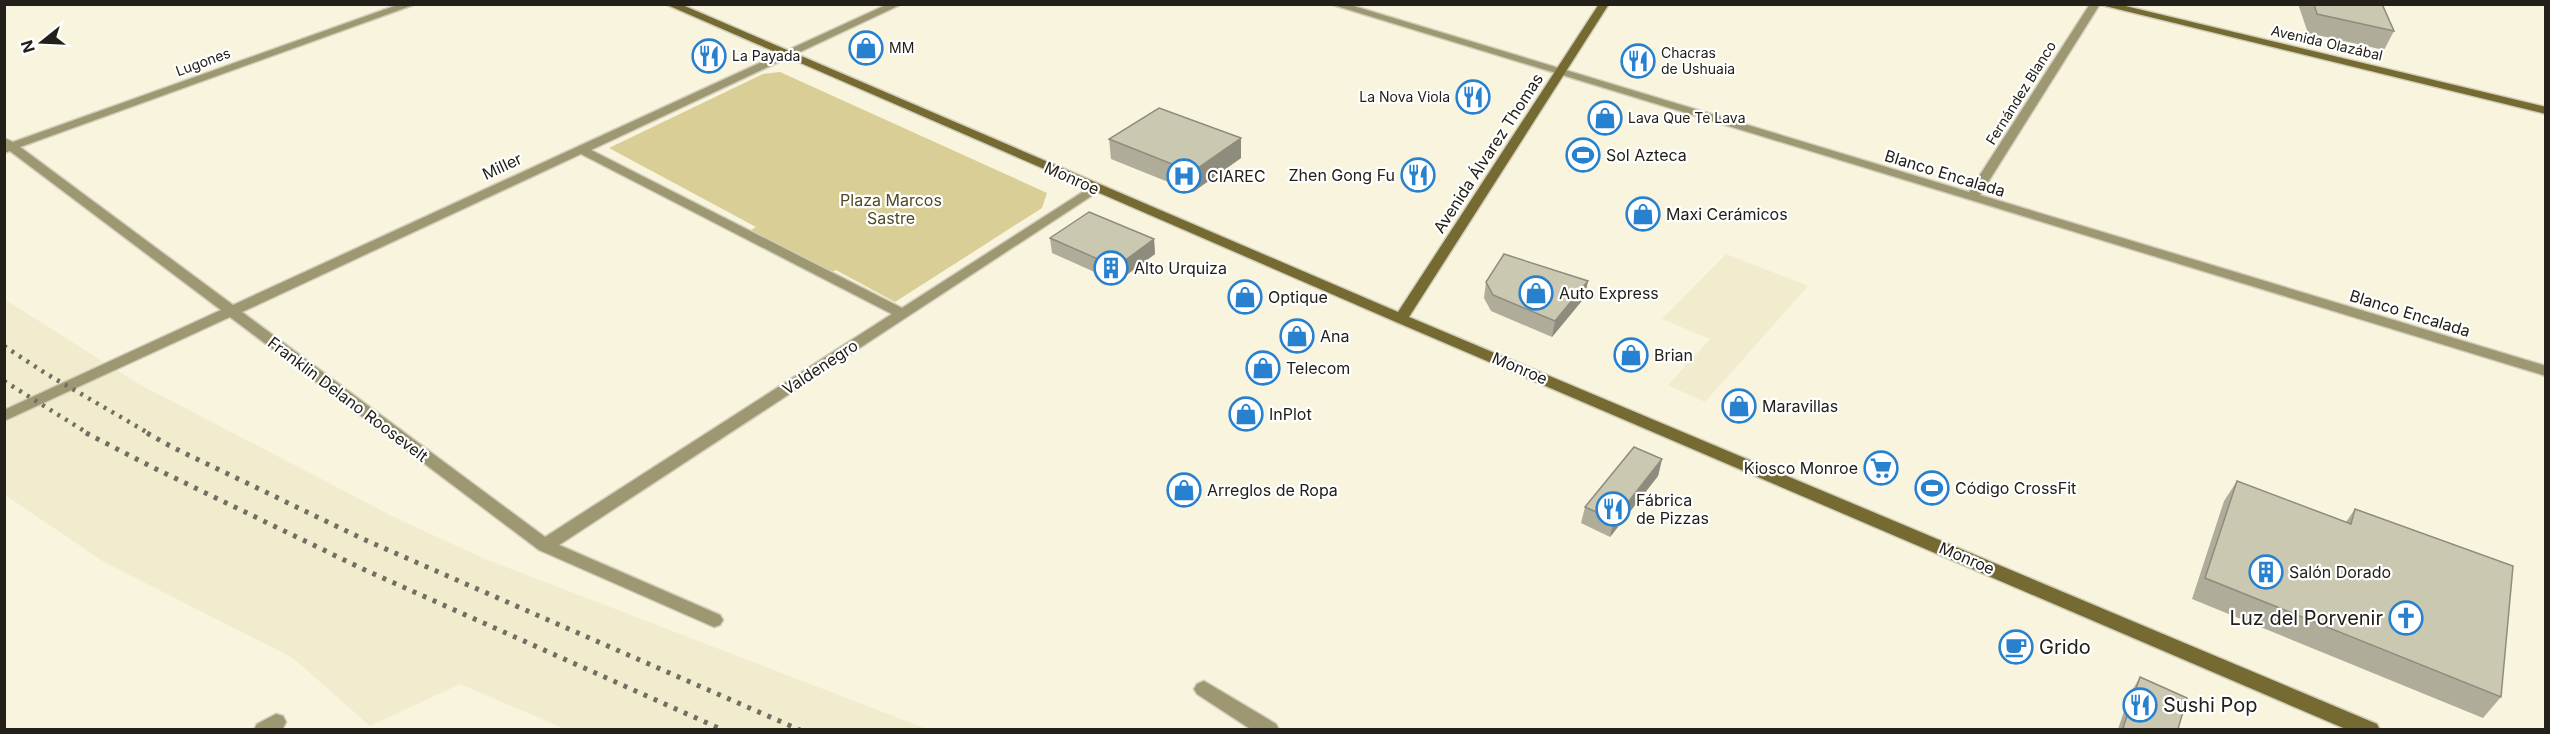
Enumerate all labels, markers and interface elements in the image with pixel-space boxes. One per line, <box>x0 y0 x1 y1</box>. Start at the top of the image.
north arrow <box>12 12 72 72</box>
street label: Avenida Olazábal <box>2270 21 2385 64</box>
shop icon: MM <box>848 30 884 66</box>
text: N <box>16 38 39 56</box>
restaurant icon: La Payada <box>691 38 727 74</box>
street label: Fernández Blanco <box>1982 38 2059 148</box>
place label: MM <box>889 39 914 56</box>
restaurant icon: Chacras de Ushuaia <box>1620 43 1656 79</box>
street label: Lugones <box>173 44 233 79</box>
place label: Chacras de Ushuaia <box>1661 44 1735 77</box>
place label: La Payada <box>732 47 800 64</box>
street label: Avenida Álvarez Thomas <box>1429 69 1547 237</box>
restaurant icon: La Nova Viola <box>1455 79 1491 115</box>
place label: La Nova Viola <box>1359 88 1450 105</box>
shop icon: Lava Que Te Lava <box>1587 100 1623 136</box>
place label: Lava Que Te Lava <box>1628 109 1746 126</box>
sports icon: Sol Azteca <box>1565 137 1601 173</box>
place label: Sol Azteca <box>1606 145 1687 165</box>
street label: Blanco Encalada <box>1882 145 2008 201</box>
street label: Miller <box>479 148 525 184</box>
street label: Monroe <box>1041 157 1103 199</box>
restaurant icon: Zhen Gong Fu <box>1400 157 1436 193</box>
hospital icon: CIAREC <box>1166 158 1202 194</box>
place label: Zhen Gong Fu <box>1289 165 1395 185</box>
place label: CIAREC <box>1207 166 1266 186</box>
park label: Plaza Marcos Sastre <box>840 190 942 228</box>
shop icon: Maxi Cerámicos <box>1625 196 1661 232</box>
place label: Maxi Cerámicos <box>1666 204 1788 224</box>
building icon: Alto Urquiza <box>1093 250 1129 286</box>
place label: Alto Urquiza <box>1134 258 1227 278</box>
shop icon: Auto Express <box>1518 275 1554 311</box>
shop icon: Optique <box>1227 279 1263 315</box>
place label: Auto Express <box>1559 283 1659 303</box>
street label: Blanco Encalada <box>2347 285 2473 341</box>
place label: Optique <box>1268 287 1328 307</box>
shop icon: Ana <box>1279 318 1315 354</box>
place label: Ana <box>1320 326 1349 346</box>
street label: Franklin Delano Roosevelt <box>264 332 432 466</box>
street label: Valdenegro <box>778 335 862 399</box>
shop icon: Brian <box>1613 337 1649 373</box>
place label: Brian <box>1654 345 1693 365</box>
street label: Monroe <box>1489 347 1551 389</box>
shop icon: Telecom <box>1245 350 1281 386</box>
place label: Telecom <box>1286 358 1350 378</box>
shop icon: Maravillas <box>1721 388 1757 424</box>
shop icon: InPlot <box>1228 396 1264 432</box>
place label: Maravillas <box>1762 396 1838 416</box>
place label: InPlot <box>1269 404 1312 424</box>
supermarket icon: Kiosco Monroe <box>1863 450 1899 486</box>
place label: Kiosco Monroe <box>1744 458 1858 478</box>
sports icon: Código CrossFit <box>1914 470 1950 506</box>
shop icon: Arreglos de Ropa <box>1166 472 1202 508</box>
place label: Código CrossFit <box>1955 478 2076 498</box>
place label: Arreglos de Ropa <box>1207 480 1338 500</box>
place label: Fábrica de Pizzas <box>1636 490 1709 528</box>
restaurant icon: Fábrica de Pizzas <box>1595 491 1631 527</box>
street label: Monroe <box>1936 537 1998 579</box>
building icon: Salón Dorado <box>2248 554 2284 590</box>
place label: Salón Dorado <box>2289 562 2391 582</box>
church icon: Luz del Porvenir <box>2388 600 2424 636</box>
place label: Luz del Porvenir <box>2230 606 2383 630</box>
cafe icon: Grido <box>1998 629 2034 665</box>
place label: Grido <box>2039 635 2091 659</box>
restaurant icon: Sushi Pop <box>2122 687 2158 723</box>
place label: Sushi Pop <box>2163 693 2257 717</box>

